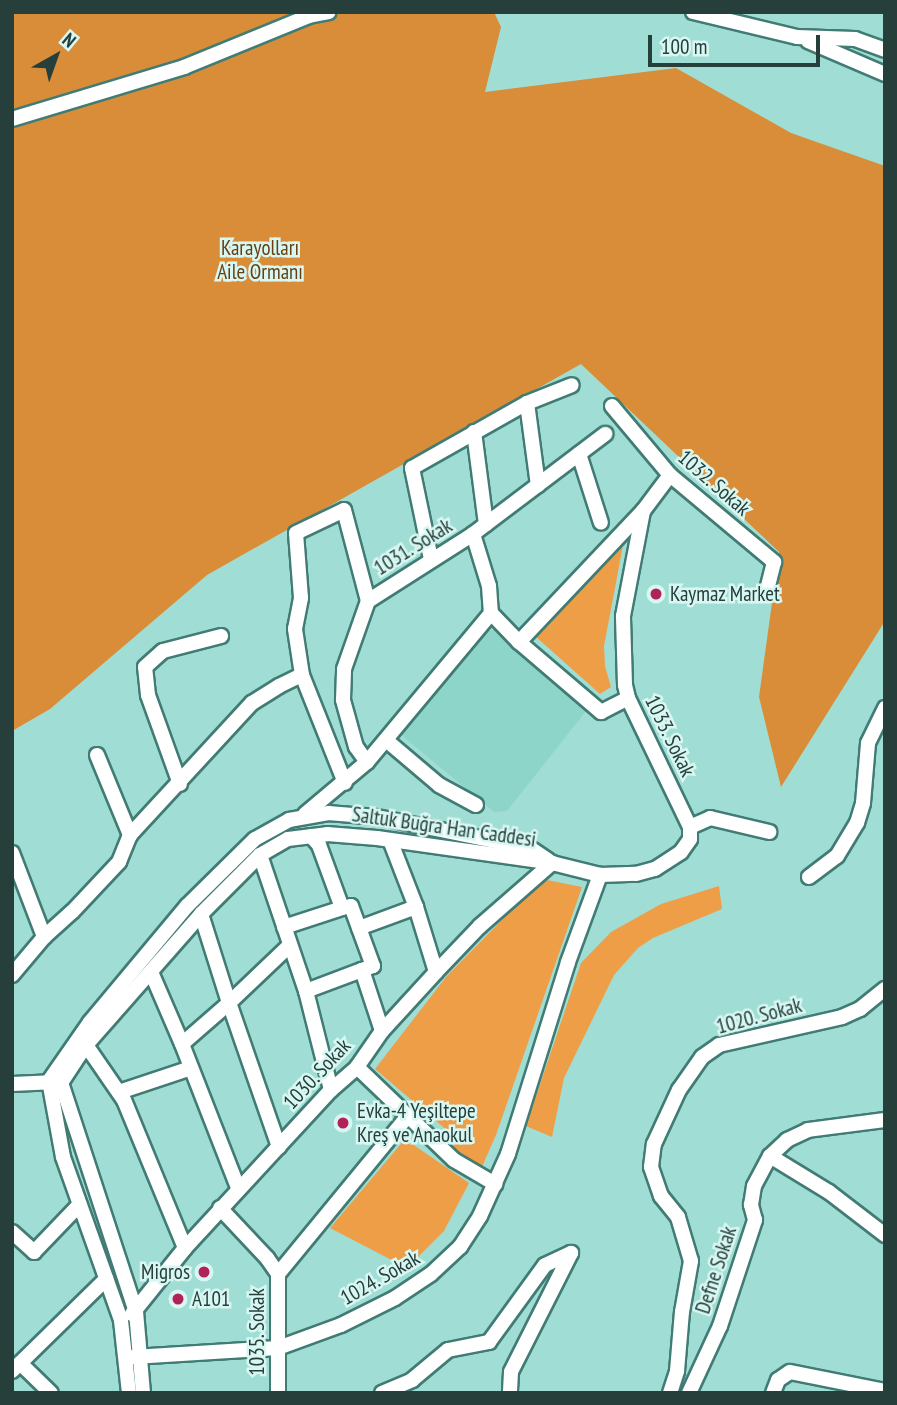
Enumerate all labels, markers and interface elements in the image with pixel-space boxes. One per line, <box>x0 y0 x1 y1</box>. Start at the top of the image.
north arrow <box>21 21 91 91</box>
scale bar <box>652 21 824 65</box>
text: N <box>58 27 81 52</box>
text: 100 m <box>661 33 707 60</box>
park label: Karayolları Aile Ormanı <box>217 235 303 285</box>
street label: 1032. Sokak <box>672 444 756 522</box>
street label: 1031. Sokak <box>369 513 457 581</box>
place label: Kaymaz Market <box>670 581 780 607</box>
marker: Kaymaz Market <box>648 586 664 602</box>
street label: 1033. Sokak <box>639 691 701 781</box>
street label: Saltuk Buğra Han Caddesi <box>350 802 538 852</box>
street label: 1020. Sokak <box>713 992 805 1040</box>
street label: 1030. Sokak <box>278 1033 356 1115</box>
place label: Evka-4 Yeşiltepe Kreş ve Anaokul <box>357 1098 476 1148</box>
marker: Evka-4 Yeşiltepe Kreş ve Anaokul <box>335 1115 351 1131</box>
street label: Defne Sokak <box>690 1223 742 1317</box>
street label: 1024. Sokak <box>335 1245 425 1311</box>
place label: Migros <box>141 1259 190 1285</box>
marker: Migros <box>196 1264 212 1280</box>
place label: A101 <box>192 1286 230 1312</box>
street label: 1035. Sokak <box>244 1288 270 1376</box>
marker: A101 <box>170 1291 186 1307</box>

